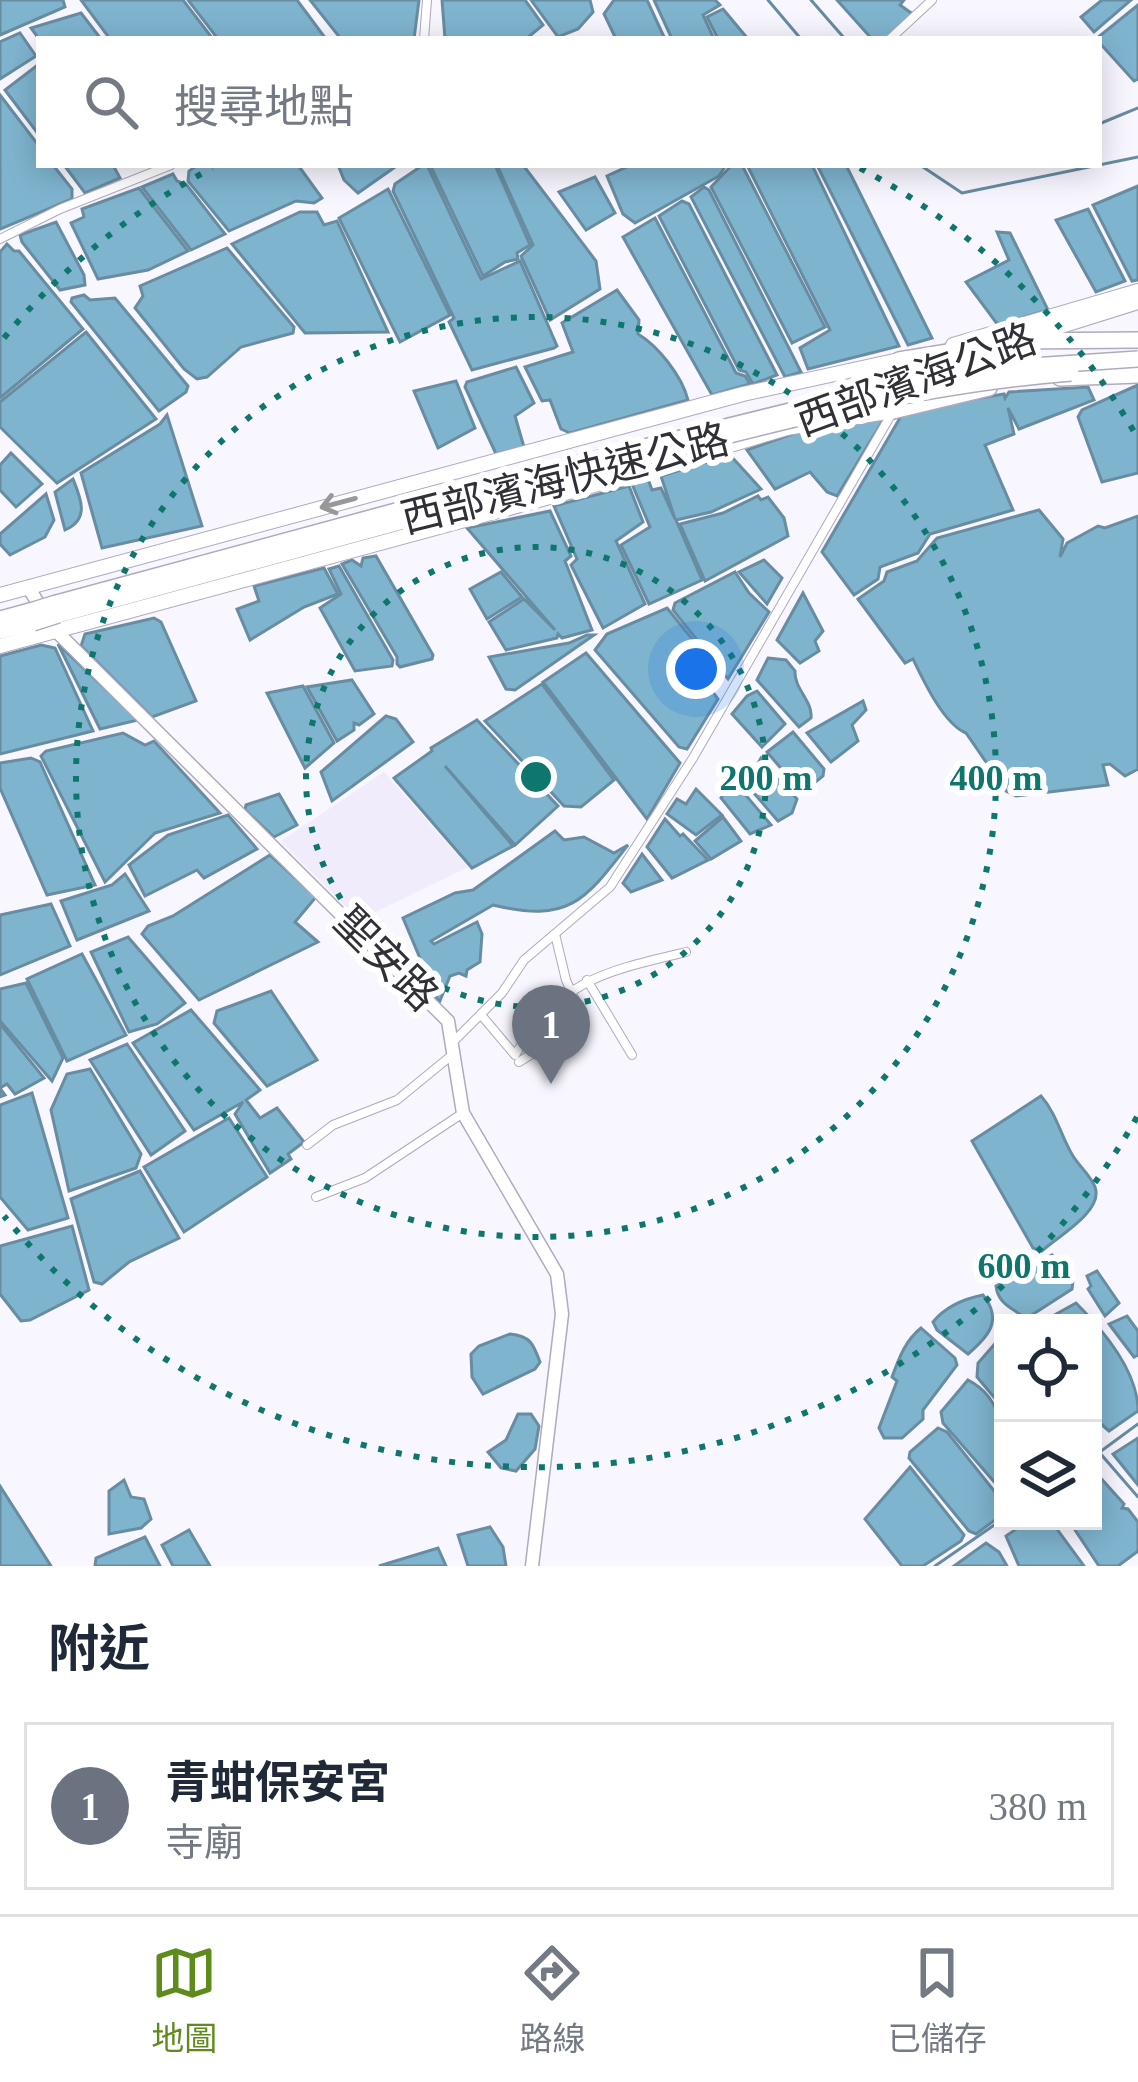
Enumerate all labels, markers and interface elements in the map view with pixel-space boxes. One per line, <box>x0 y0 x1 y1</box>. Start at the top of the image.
search box <box>36 36 1102 168</box>
icon: search <box>78 69 144 135</box>
text: 搜尋地點 <box>174 82 354 132</box>
street label: 西部濱海公路 <box>790 315 1042 445</box>
street label: 西部濱海快速公路 <box>396 416 734 542</box>
one-way arrow <box>320 494 358 516</box>
your location <box>666 639 726 699</box>
centre of rings <box>515 756 557 798</box>
text: 200 m <box>720 758 813 798</box>
text: 400 m <box>950 758 1043 798</box>
street label: 聖安路 <box>325 898 447 1020</box>
pin: 1 <box>512 985 590 1084</box>
text: 600 m <box>978 1246 1071 1286</box>
map controls <box>994 1314 1102 1530</box>
button: locate <box>994 1314 1102 1422</box>
button: layers <box>994 1422 1102 1530</box>
text: 附近 <box>48 1621 150 1677</box>
text: 青蚶保安宮 <box>165 1758 390 1808</box>
text: 1 <box>80 1785 100 1828</box>
text: 380 m <box>988 1785 1087 1828</box>
text: 寺廟 <box>165 1821 243 1864</box>
tab: 地圖 <box>151 1940 217 2060</box>
tab: 路線 <box>519 1940 585 2060</box>
tab: 已儲存 <box>888 1940 987 2060</box>

